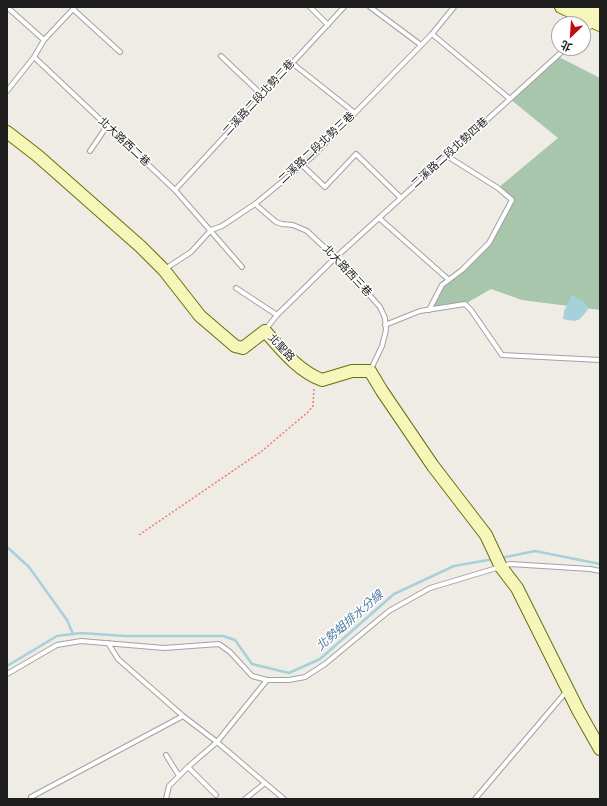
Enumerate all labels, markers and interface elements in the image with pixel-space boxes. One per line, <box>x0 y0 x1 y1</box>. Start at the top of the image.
north arrow <box>551 16 591 56</box>
text: 北 <box>558 37 574 55</box>
street label: 二溪路二段北勢二巷 <box>220 57 298 139</box>
street label: 二溪路二段北勢三巷 <box>276 109 358 187</box>
street label: 北大路西二巷 <box>95 115 153 169</box>
street label: 二溪路二段北勢四巷 <box>409 115 491 191</box>
street label: 北大路西三巷 <box>320 242 374 300</box>
street label: 北聖路 <box>265 331 297 365</box>
water label: 北勢蛆排水分線 <box>314 588 386 654</box>

